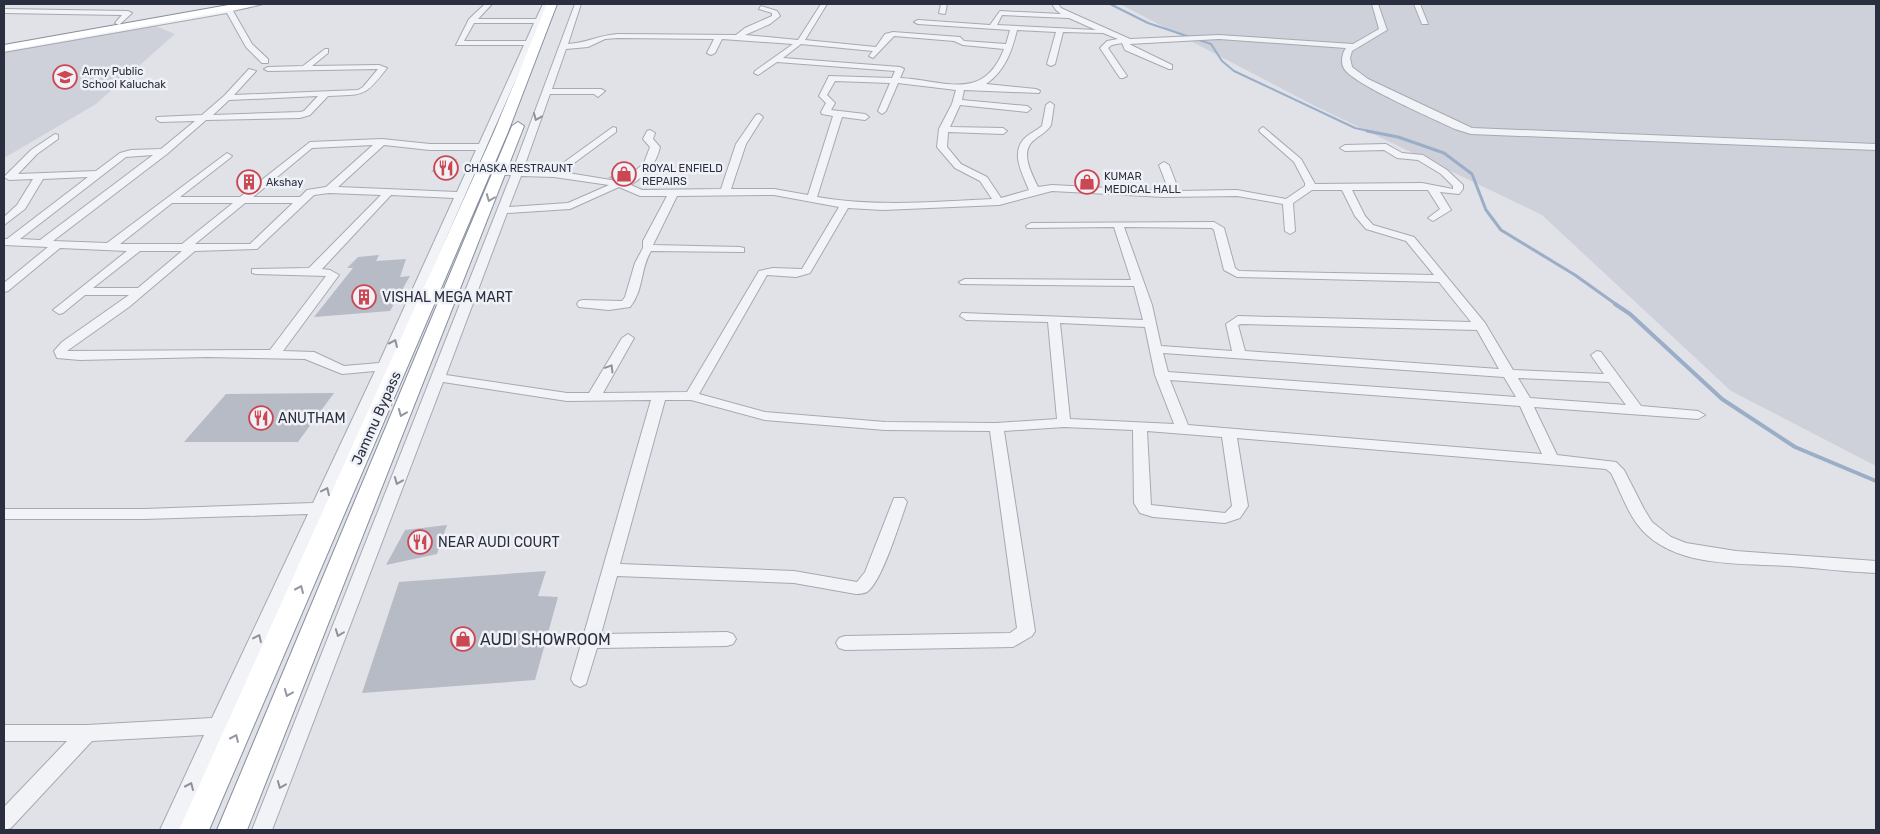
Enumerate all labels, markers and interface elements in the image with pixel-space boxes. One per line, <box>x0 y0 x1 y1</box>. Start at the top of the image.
school or university icon: Army Public School Kaluchak <box>52 64 78 90</box>
place label: Army Public School Kaluchak <box>82 65 166 91</box>
one-way arrow <box>533 112 544 121</box>
restaurant icon: CHASKA RESTRAUNT <box>433 155 459 181</box>
shop icon: ROYAL ENFIELD REPAIRS <box>611 161 637 187</box>
place label: CHASKA RESTRAUNT <box>464 162 573 175</box>
place label: ROYAL ENFIELD REPAIRS <box>642 162 723 188</box>
building icon: Akshay <box>236 169 262 195</box>
shop icon: KUMAR MEDICAL HALL <box>1074 169 1100 195</box>
place label: KUMAR MEDICAL HALL <box>1104 170 1181 196</box>
place label: Akshay <box>266 176 303 189</box>
one-way arrow <box>486 193 496 201</box>
building icon: VISHAL MEGA MART <box>351 284 377 310</box>
place label: VISHAL MEGA MART <box>382 289 513 306</box>
one-way arrow <box>388 339 398 348</box>
one-way arrow <box>604 364 614 373</box>
street label: Jammu Bypass <box>348 369 405 468</box>
restaurant icon: ANUTHAM <box>248 405 274 431</box>
one-way arrow <box>398 408 409 417</box>
place label: ANUTHAM <box>278 410 346 427</box>
one-way arrow <box>394 477 404 485</box>
one-way arrow <box>320 487 330 496</box>
restaurant icon: NEAR AUDI COURT <box>407 529 433 555</box>
place label: NEAR AUDI COURT <box>438 534 560 551</box>
one-way arrow <box>294 585 305 594</box>
shop icon: AUDI SHOWROOM <box>450 626 476 652</box>
one-way arrow <box>335 628 345 637</box>
place label: AUDI SHOWROOM <box>480 630 611 649</box>
one-way arrow <box>251 634 262 643</box>
one-way arrow <box>284 688 294 697</box>
one-way arrow <box>228 734 239 743</box>
one-way arrow <box>276 780 286 788</box>
one-way arrow <box>184 782 194 791</box>

